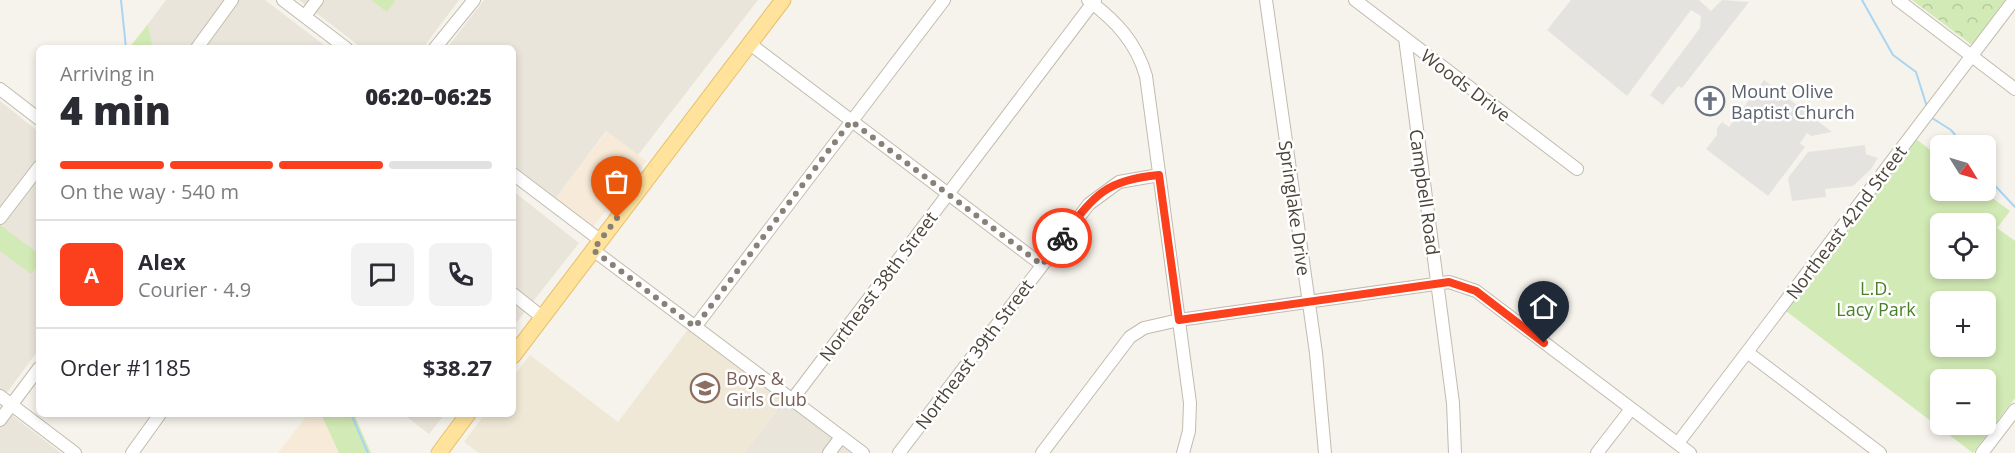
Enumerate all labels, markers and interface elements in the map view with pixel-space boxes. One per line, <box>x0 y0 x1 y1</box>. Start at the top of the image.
street label: Woods Drive <box>1416 43 1516 127</box>
text: Arriving in <box>60 60 155 87</box>
place label: Mount Olive Baptist Church <box>1731 79 1855 124</box>
text: 06:20–06:25 <box>365 81 492 111</box>
text: 4 min <box>60 83 171 136</box>
church icon: Mount Olive Baptist Church <box>1694 85 1726 117</box>
street label: Campbell Road <box>1404 128 1446 256</box>
north arrow <box>1930 135 1996 201</box>
map controls <box>1930 135 1996 435</box>
street label: Springlake Drive <box>1274 139 1316 277</box>
street label: Northeast 42nd Street <box>1780 140 1912 304</box>
pin <box>591 156 642 218</box>
icon: bag <box>600 165 633 198</box>
text: On the way · 540 m <box>60 178 239 205</box>
street label: Northeast 38th Street <box>814 206 942 366</box>
courier <box>1032 208 1092 268</box>
button: locate <box>1930 213 1996 279</box>
icon: bike <box>1046 222 1079 255</box>
button: chat <box>351 243 414 306</box>
button: phone <box>429 243 492 306</box>
text: Alex <box>138 246 186 276</box>
text: A <box>84 259 99 289</box>
street label: Northeast 39th Street <box>910 274 1038 434</box>
text: Courier · 4.9 <box>138 276 251 303</box>
park label: L.D. Lacy Park <box>1836 276 1916 321</box>
pin <box>1518 281 1569 343</box>
icon: home <box>1527 290 1560 323</box>
button: + <box>1930 291 1996 357</box>
text: Order #1185 <box>60 352 191 382</box>
text: $38.27 <box>423 352 492 382</box>
place label: Boys & Girls Club <box>726 366 807 411</box>
button: − <box>1930 369 1996 435</box>
school or university icon: Boys & Girls Club <box>689 372 721 404</box>

